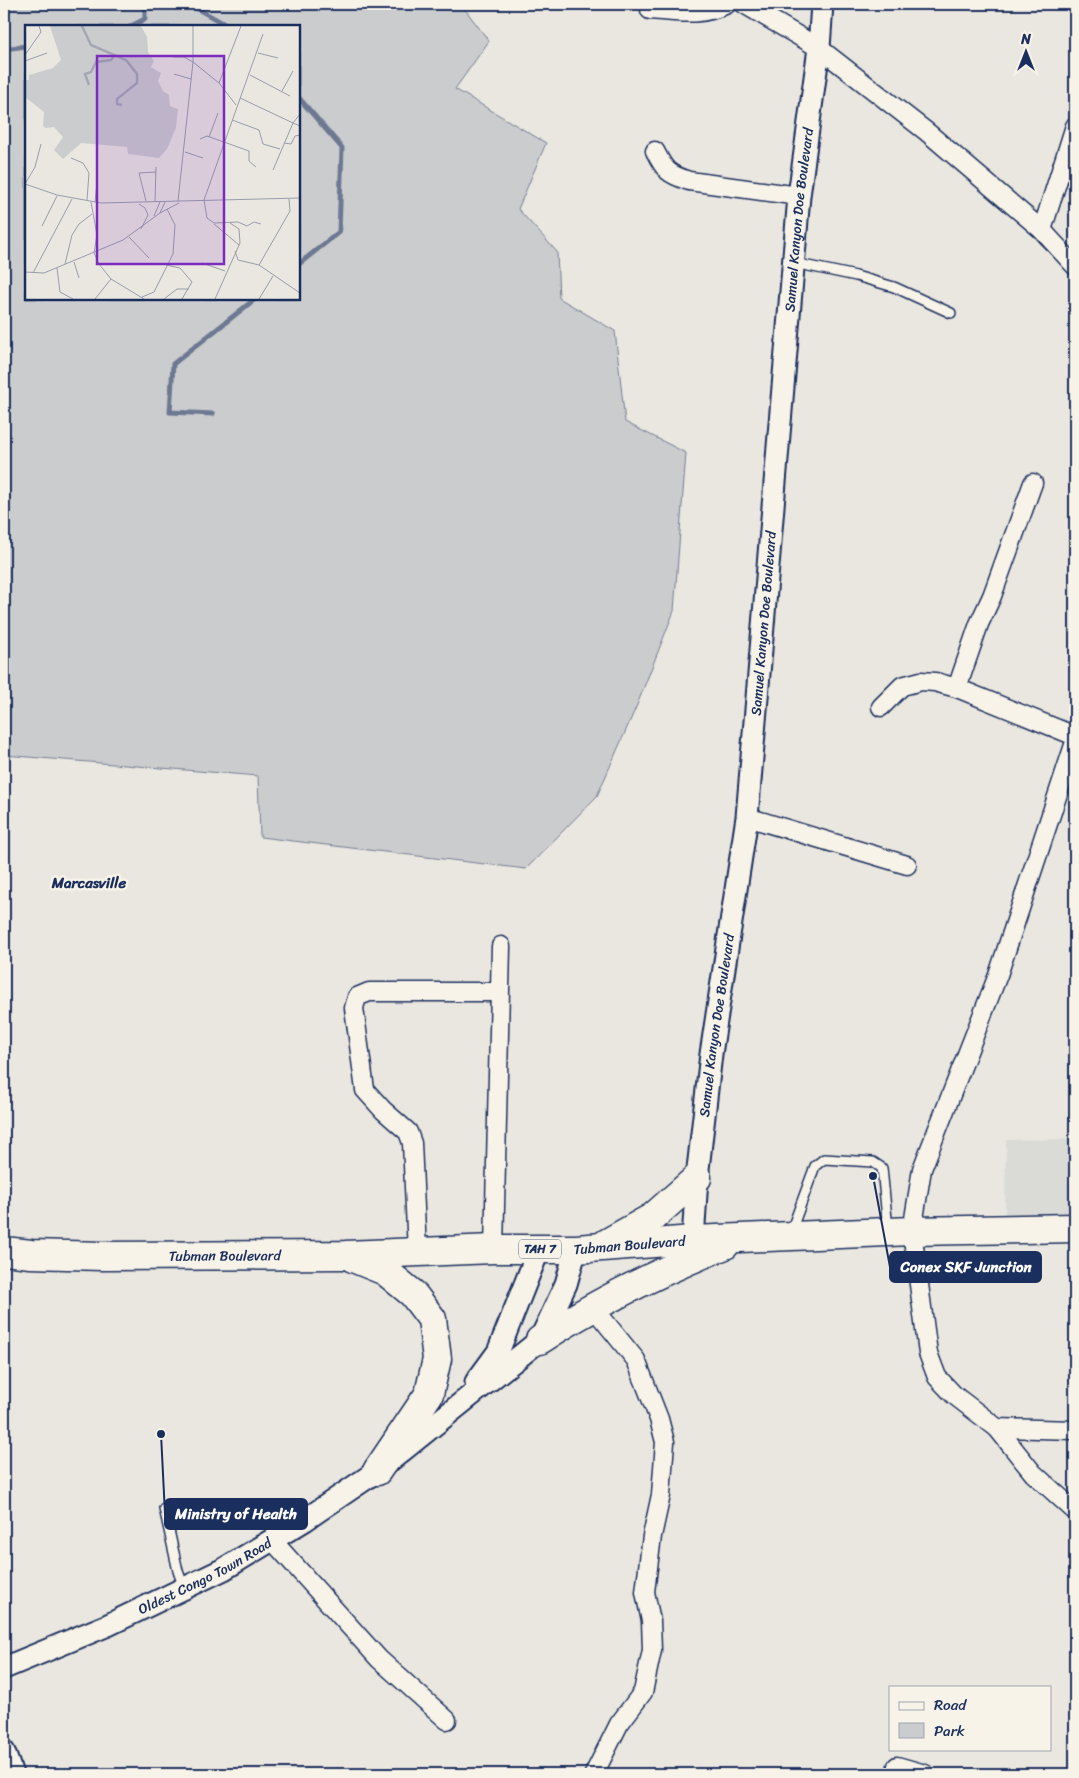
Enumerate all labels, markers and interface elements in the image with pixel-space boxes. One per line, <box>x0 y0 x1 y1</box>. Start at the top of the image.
inset map <box>25 25 300 300</box>
text: N <box>1020 27 1031 52</box>
north arrow <box>1002 28 1052 78</box>
street label: Samuel Kanyon Doe Boulevard <box>777 125 821 313</box>
street label: Samuel Kanyon Doe Boulevard <box>743 529 784 716</box>
district label: Marcasville <box>51 870 127 896</box>
street label: Samuel Kanyon Doe Boulevard <box>691 930 742 1118</box>
street label: Tubman Boulevard <box>573 1228 688 1262</box>
road number: TAH 7 <box>519 1240 561 1258</box>
street label: Tubman Boulevard <box>169 1243 282 1268</box>
callout: Conex SKF Junction <box>890 1252 1041 1282</box>
text: Conex SKF Junction <box>899 1254 1033 1280</box>
callout: Ministry of Health <box>165 1499 307 1529</box>
text: Ministry of Health <box>174 1501 297 1527</box>
street label: Oldest Congo Town Road <box>133 1530 278 1621</box>
legend <box>889 1686 1052 1750</box>
text: Road <box>934 1692 967 1718</box>
text: Park <box>934 1718 965 1744</box>

